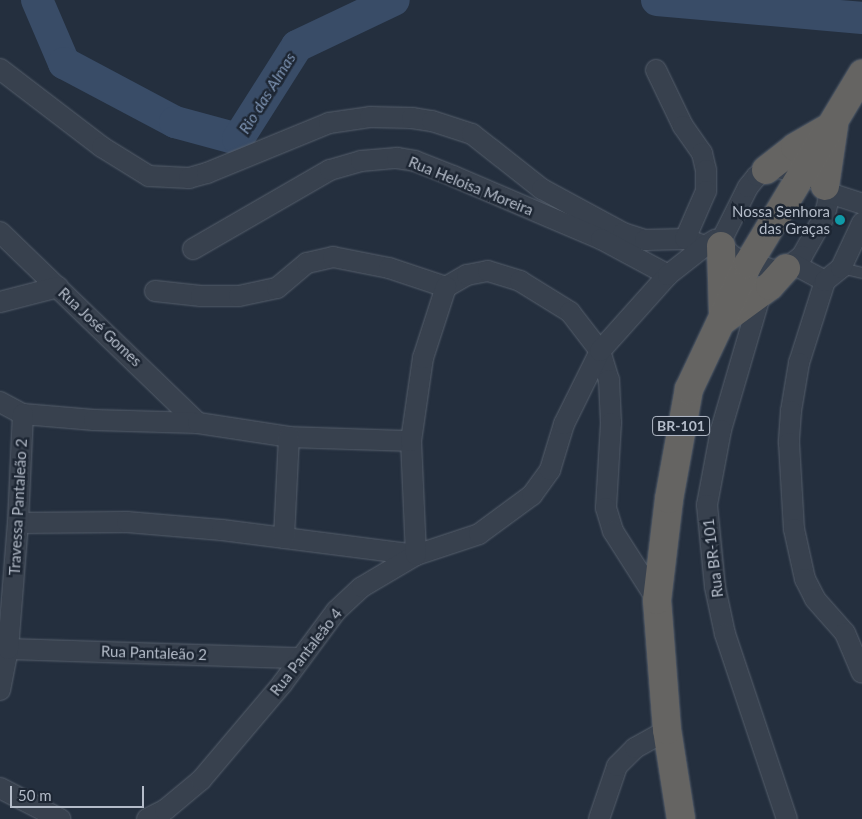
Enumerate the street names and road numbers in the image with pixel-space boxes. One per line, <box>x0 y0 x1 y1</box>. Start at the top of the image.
street label: Rua Heloisa Moreira <box>406 153 536 219</box>
street label: Rua José Gomes <box>54 284 146 370</box>
road number: BR-101 <box>651 414 711 438</box>
street label: Travessa Pantaleão 2 <box>5 438 31 576</box>
street label: Rua BR-101 <box>699 517 727 599</box>
street label: Rua Pantaleão 4 <box>266 605 346 699</box>
street label: Rua Pantaleão 2 <box>101 642 207 664</box>

